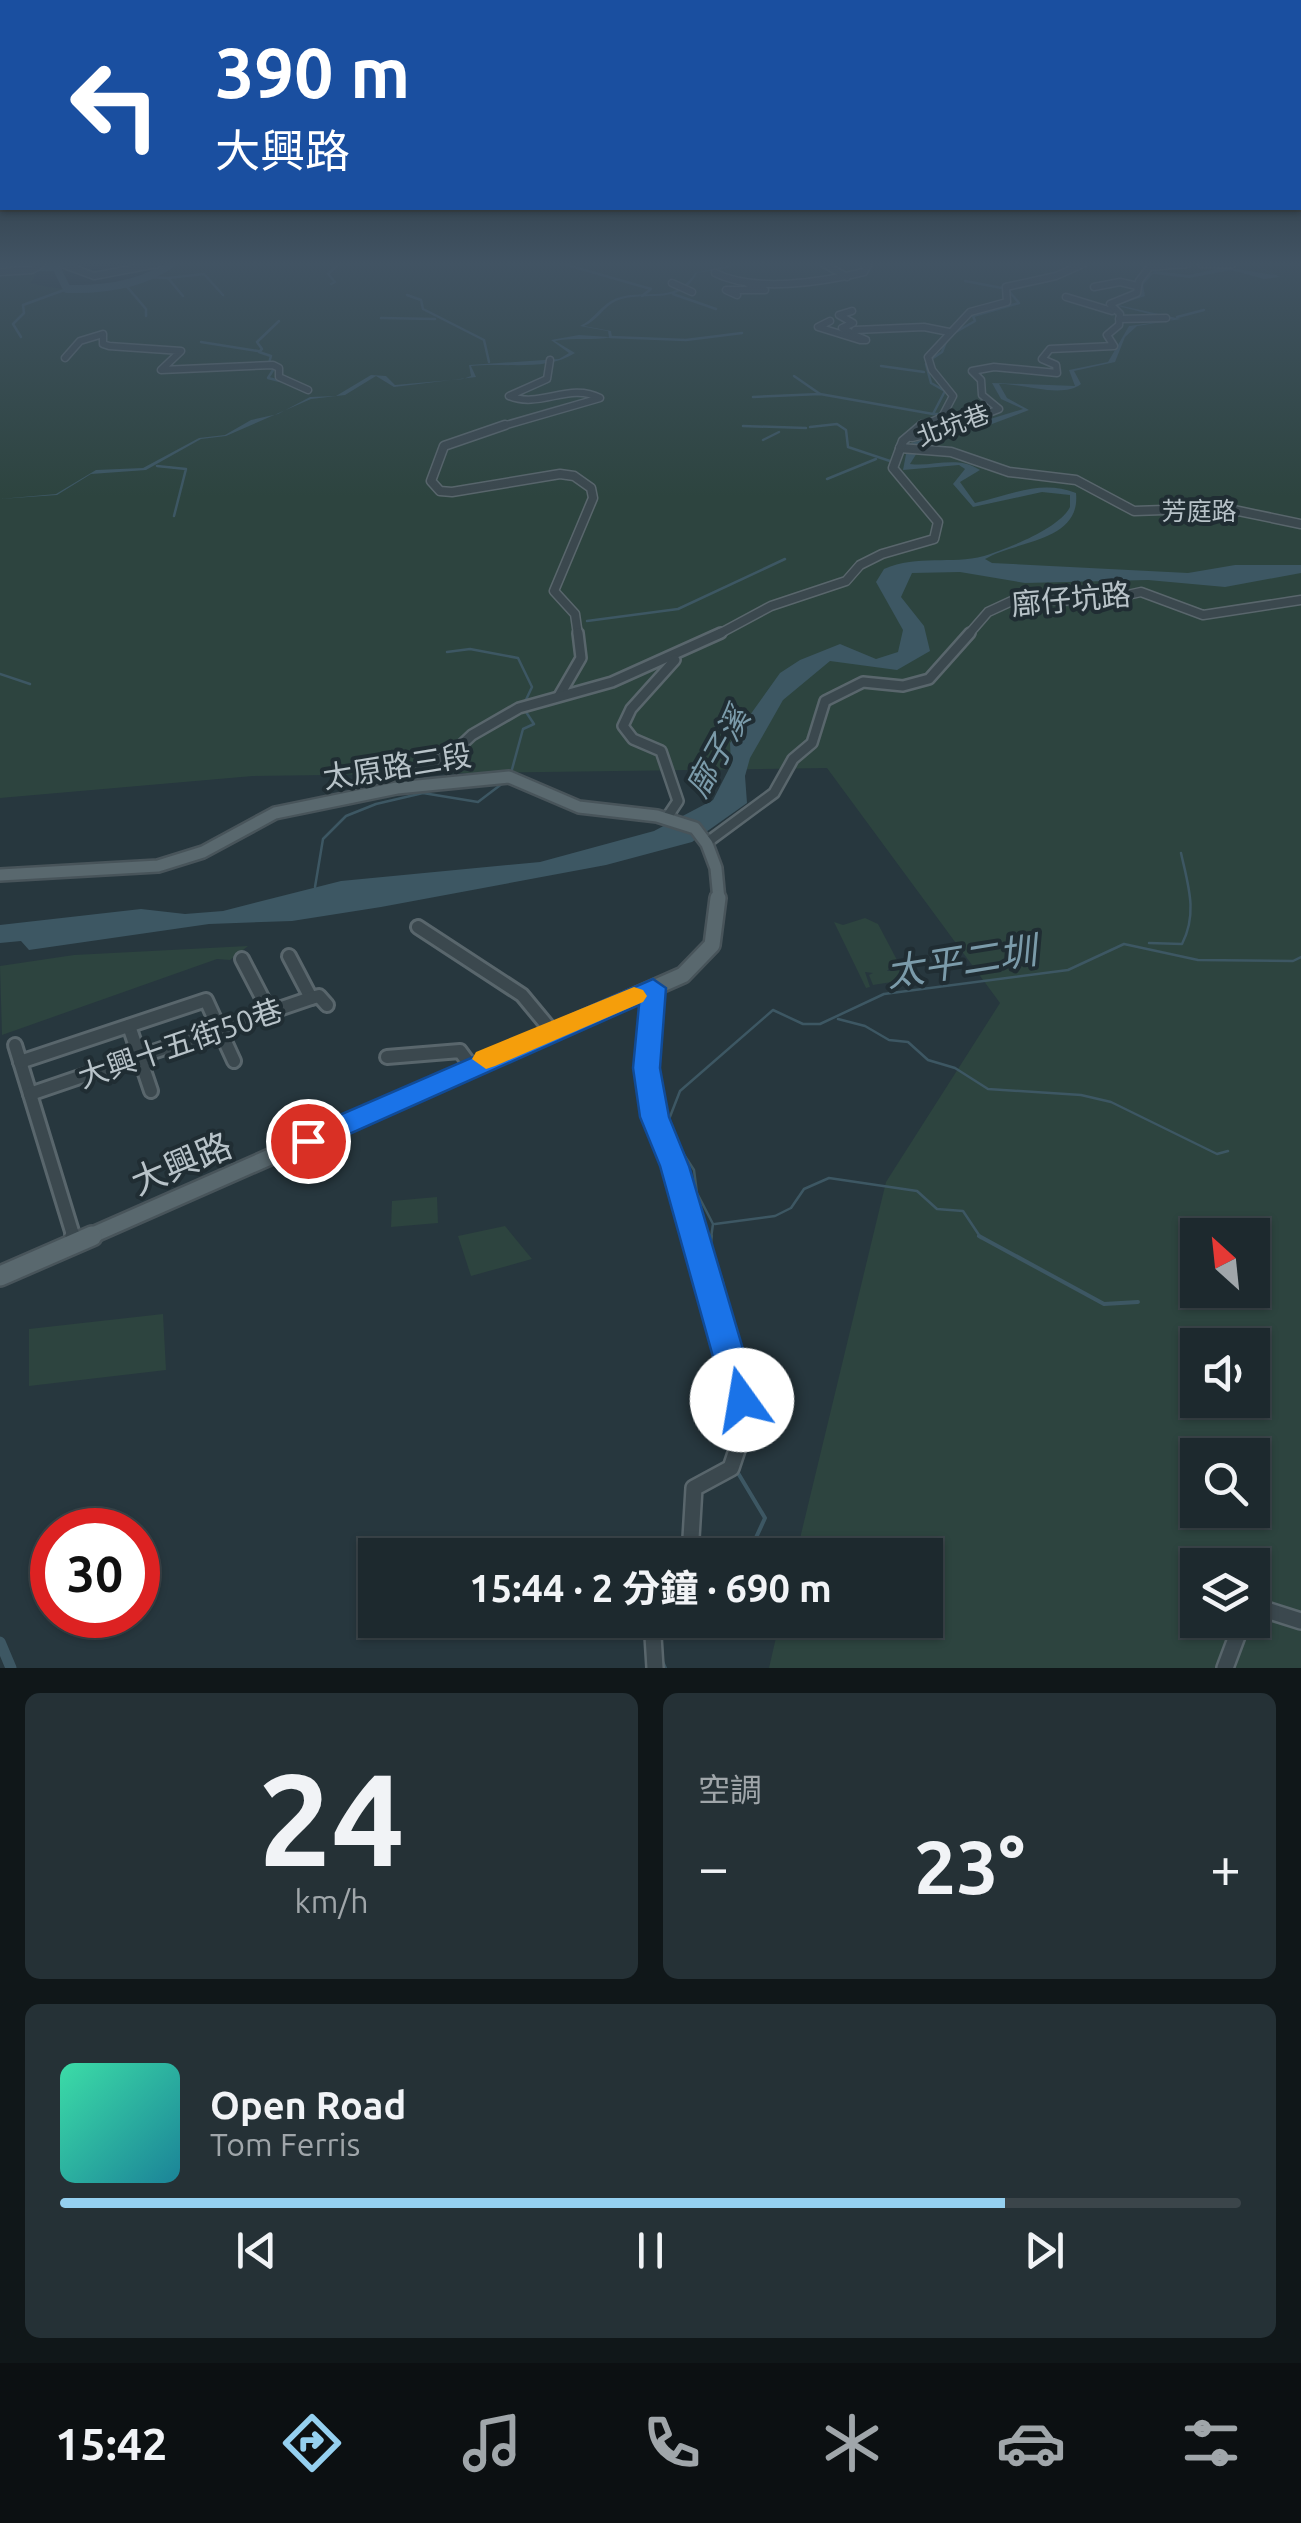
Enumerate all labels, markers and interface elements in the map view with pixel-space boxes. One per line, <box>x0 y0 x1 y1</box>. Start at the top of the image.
text: 390 m <box>215 33 410 111</box>
icon: left <box>50 40 180 170</box>
text: 大興路 <box>215 125 350 176</box>
street label: 北坑巷 <box>913 399 993 451</box>
street label: 芳庭路 <box>1161 497 1237 525</box>
street label: 廍仔坑路 <box>1010 577 1132 621</box>
water label: 廍子溪 <box>678 698 758 803</box>
street label: 太原路三段 <box>320 737 474 795</box>
water label: 太平二圳 <box>883 928 1044 994</box>
street label: 大興十五街50巷 <box>73 992 287 1094</box>
pin <box>266 1099 351 1184</box>
icon: arrive <box>281 1114 336 1169</box>
street label: 大興路 <box>125 1124 237 1202</box>
north arrow <box>1180 1218 1270 1308</box>
map controls <box>1180 1218 1270 1638</box>
button: sound <box>1180 1328 1270 1418</box>
position arrow <box>690 1348 794 1452</box>
button: search <box>1180 1438 1270 1528</box>
speed limit sign: 30 <box>30 1508 160 1638</box>
button: layers <box>1180 1548 1270 1638</box>
text: 15:44 · 2 分鐘 · 690 m <box>469 1567 832 1609</box>
text: 24 <box>258 1745 405 1891</box>
text: 空調 <box>698 1771 762 1807</box>
text: 23° <box>914 1824 1025 1908</box>
text: − <box>698 1836 729 1897</box>
text: + <box>1210 1836 1241 1897</box>
text: km/h <box>295 1883 368 1919</box>
text: Open Road <box>210 2084 406 2126</box>
text: Tom Ferris <box>210 2126 360 2162</box>
icon: previous <box>229 2223 284 2278</box>
icon: pause <box>623 2223 678 2278</box>
icon: next <box>1017 2223 1072 2278</box>
icon: directions <box>277 2408 347 2478</box>
icon: music <box>457 2408 527 2478</box>
icon: phone <box>637 2408 707 2478</box>
icon: climate <box>817 2408 887 2478</box>
icon: car <box>996 2408 1066 2478</box>
icon: filters <box>1176 2408 1246 2478</box>
text: 15:42 <box>55 2418 167 2469</box>

